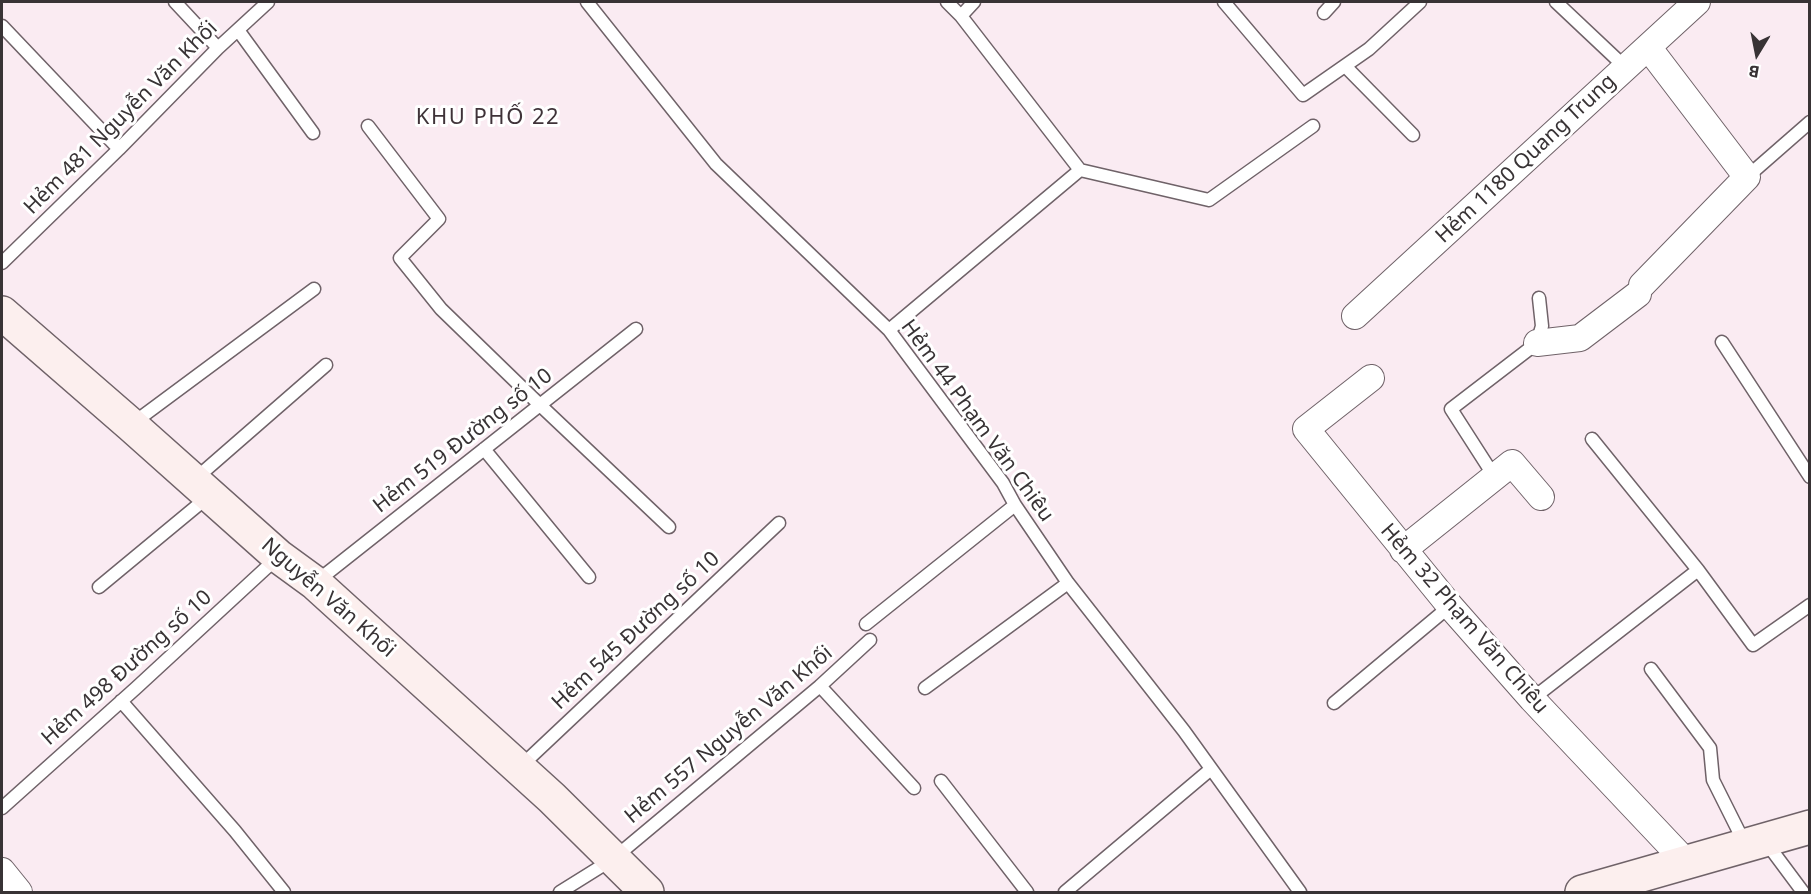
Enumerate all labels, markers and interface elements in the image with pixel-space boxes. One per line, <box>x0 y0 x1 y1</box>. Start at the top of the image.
street label: Hẻm 481 Nguyễn Văn Khối <box>19 16 223 220</box>
north arrow <box>1727 24 1787 84</box>
text: B <box>1747 60 1761 83</box>
street label: Hẻm 1180 Quang Trung <box>1431 69 1621 249</box>
district label: KHU PHỐ 22 <box>416 105 560 131</box>
street label: Hẻm 44 Phạm Văn Chiêu <box>895 315 1059 527</box>
street label: Hẻm 519 Đường số 10 <box>369 363 557 519</box>
street label: Hẻm 32 Phạm Văn Chiêu <box>1375 519 1553 719</box>
street label: Nguyễn Văn Khối <box>256 533 400 663</box>
street label: Hẻm 545 Đường số 10 <box>547 547 725 715</box>
street label: Hẻm 498 Đường số 10 <box>37 585 217 751</box>
street label: Hẻm 557 Nguyễn Văn Khối <box>620 641 838 829</box>

